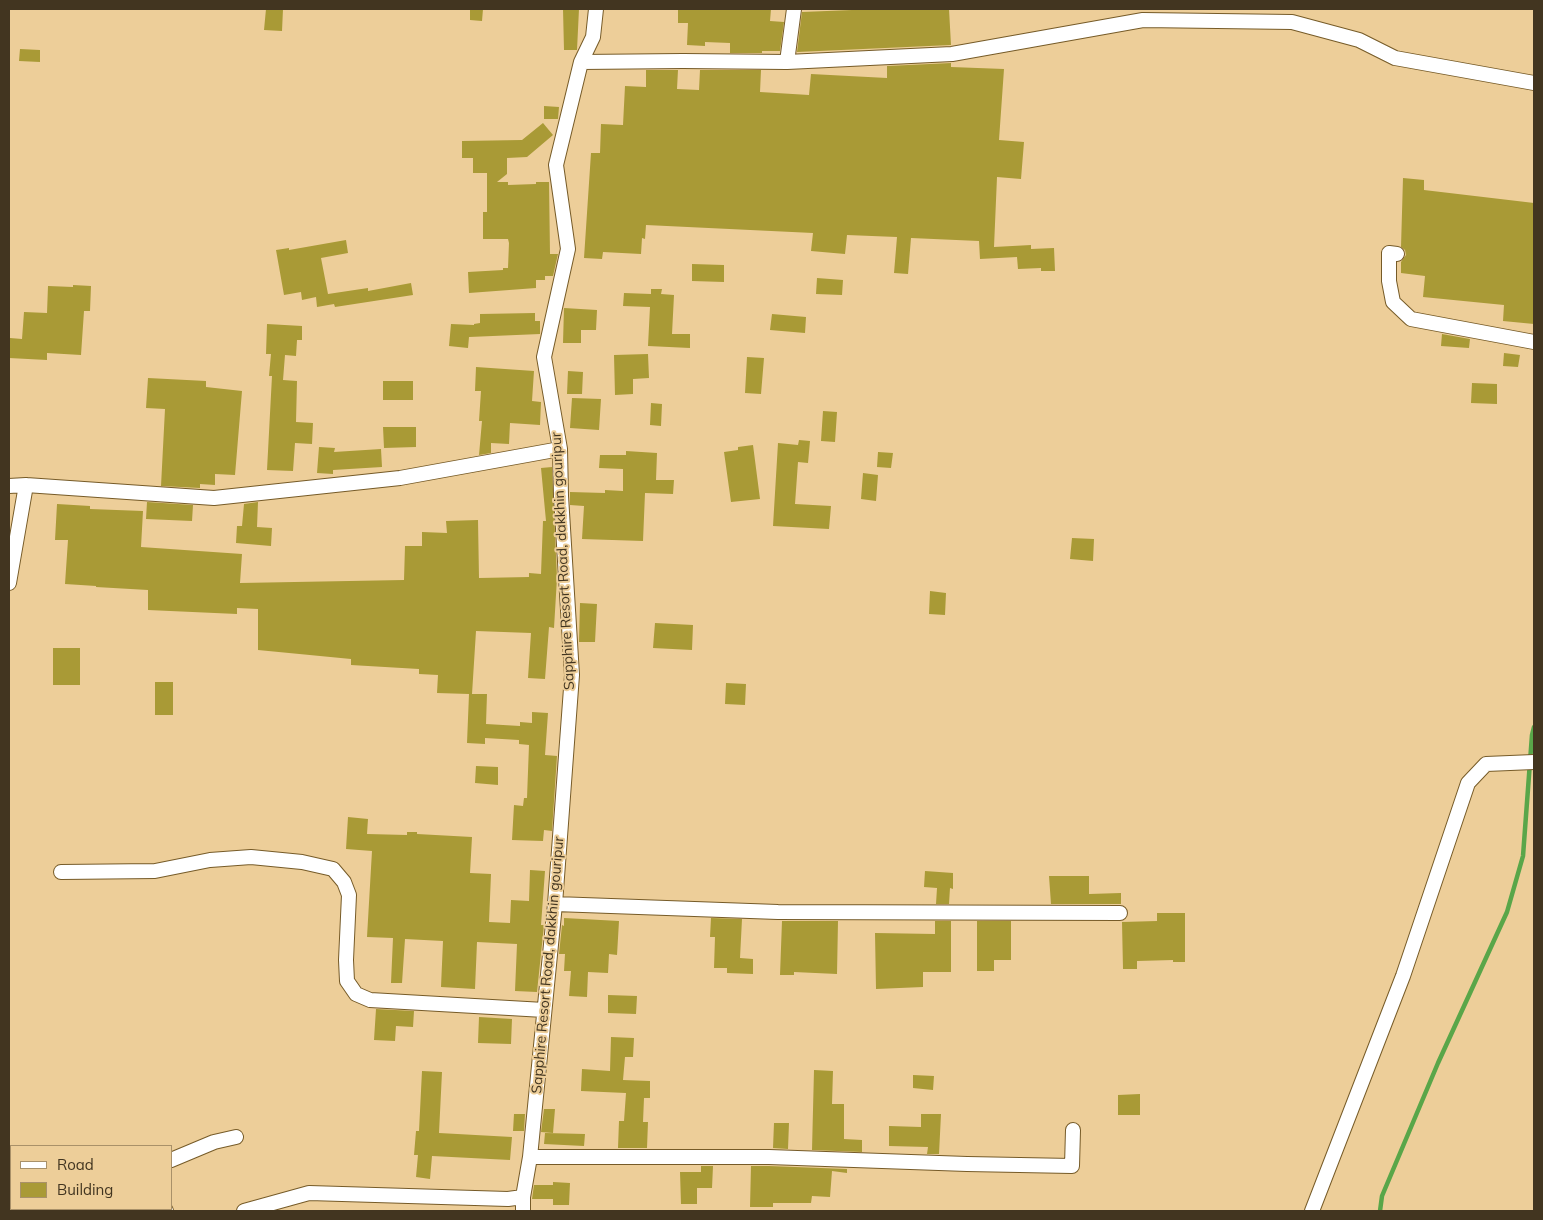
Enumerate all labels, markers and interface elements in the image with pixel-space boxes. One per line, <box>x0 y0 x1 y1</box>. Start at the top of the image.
street label: Sapphire Resort Road, dakkhin gouripur <box>548 432 578 690</box>
street label: Sapphire Resort Road, dakkhin gouripur <box>528 836 568 1094</box>
legend <box>10 1145 172 1210</box>
text: Road <box>57 1155 94 1174</box>
text: Building <box>57 1180 113 1199</box>

